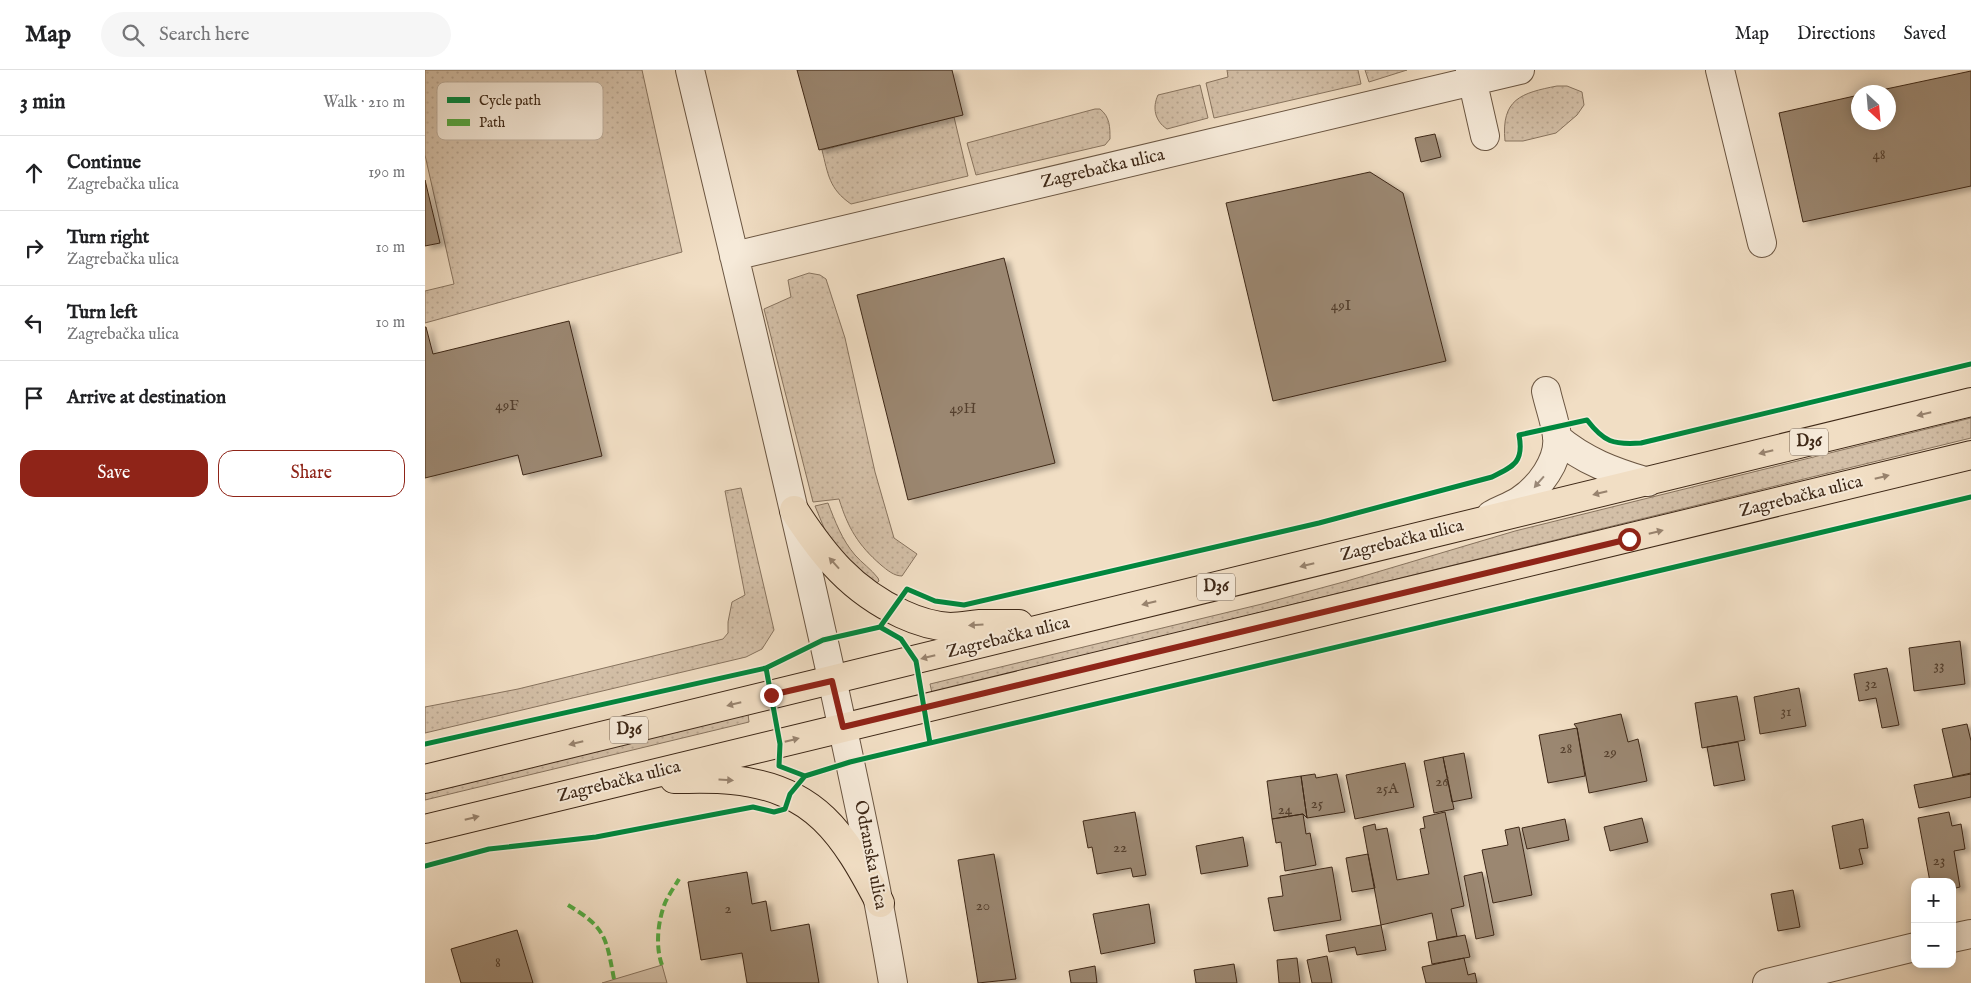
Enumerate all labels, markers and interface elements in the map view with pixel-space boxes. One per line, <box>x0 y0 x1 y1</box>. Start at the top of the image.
search box <box>101 12 451 57</box>
text: Map <box>25 19 71 50</box>
icon: search <box>119 21 147 49</box>
text: Search here <box>159 23 250 47</box>
text: Map <box>1735 23 1769 46</box>
text: Directions <box>1797 23 1875 46</box>
text: Saved <box>1903 23 1946 46</box>
legend <box>437 82 603 140</box>
north arrow <box>1851 85 1896 130</box>
text: 3 min <box>20 89 65 116</box>
text: Cycle path <box>479 92 541 110</box>
text: Walk · 210 m <box>323 93 405 113</box>
text: Path <box>479 114 506 132</box>
street label: Zagrebačka ulica <box>1039 144 1167 194</box>
house number: 48 <box>1872 145 1886 164</box>
text: Continue <box>67 151 141 175</box>
icon: ahead <box>20 159 48 187</box>
text: 190 m <box>368 163 405 183</box>
text: Zagrebačka ulica <box>67 175 179 195</box>
text: Turn right <box>67 226 149 250</box>
icon: right <box>20 234 48 262</box>
text: 10 m <box>375 238 405 258</box>
text: Zagrebačka ulica <box>67 250 179 270</box>
house number: 49I <box>1331 296 1352 315</box>
text: Turn left <box>67 301 138 325</box>
icon: left <box>20 309 48 337</box>
text: 10 m <box>375 313 405 333</box>
text: Zagrebačka ulica <box>67 325 179 345</box>
icon: arrive <box>20 384 48 412</box>
text: Arrive at destination <box>67 386 226 410</box>
house number: 49F <box>495 396 519 415</box>
house number: 49H <box>950 399 977 418</box>
one-way arrow <box>1916 410 1931 418</box>
road number: D36 <box>1790 428 1828 456</box>
one-way arrow <box>1758 449 1773 457</box>
button: Save <box>20 450 208 497</box>
button: Share <box>218 450 405 497</box>
street label: Zagrebačka ulica <box>1737 471 1865 523</box>
one-way arrow <box>1874 473 1889 481</box>
one-way arrow <box>1534 475 1545 488</box>
one-way arrow <box>1593 489 1608 497</box>
street label: Zagrebačka ulica <box>1338 515 1466 567</box>
route start <box>1618 528 1641 551</box>
one-way arrow <box>1649 528 1664 536</box>
one-way arrow <box>828 557 839 570</box>
one-way arrow <box>1300 561 1315 569</box>
road number: D36 <box>1197 574 1235 600</box>
one-way arrow <box>1142 599 1157 607</box>
street label: Zagrebačka ulica <box>944 612 1072 664</box>
one-way arrow <box>968 621 984 629</box>
one-way arrow <box>920 654 935 662</box>
house number: 33 <box>1933 656 1945 675</box>
house number: 32 <box>1865 674 1877 693</box>
route end <box>760 684 783 707</box>
one-way arrow <box>726 700 741 708</box>
house number: 31 <box>1780 702 1792 721</box>
road number: D36 <box>610 716 648 744</box>
one-way arrow <box>785 736 800 744</box>
one-way arrow <box>568 739 583 747</box>
house number: 28 <box>1560 739 1573 758</box>
house number: 29 <box>1603 743 1617 762</box>
street label: Zagrebačka ulica <box>555 756 683 808</box>
house number: 26 <box>1435 772 1449 791</box>
one-way arrow <box>718 776 734 784</box>
house number: 25A <box>1376 779 1399 798</box>
house number: 25 <box>1311 794 1324 813</box>
street label: Odranska ulica <box>848 798 892 912</box>
house number: 24 <box>1278 800 1293 819</box>
one-way arrow <box>465 814 480 822</box>
house number: 22 <box>1113 838 1127 857</box>
house number: 23 <box>1933 851 1945 870</box>
map controls <box>1911 878 1956 968</box>
button: + <box>1911 878 1956 923</box>
house number: 20 <box>976 896 990 915</box>
house number: 2 <box>724 899 732 918</box>
button: − <box>1911 923 1956 968</box>
house number: 8 <box>495 953 501 972</box>

